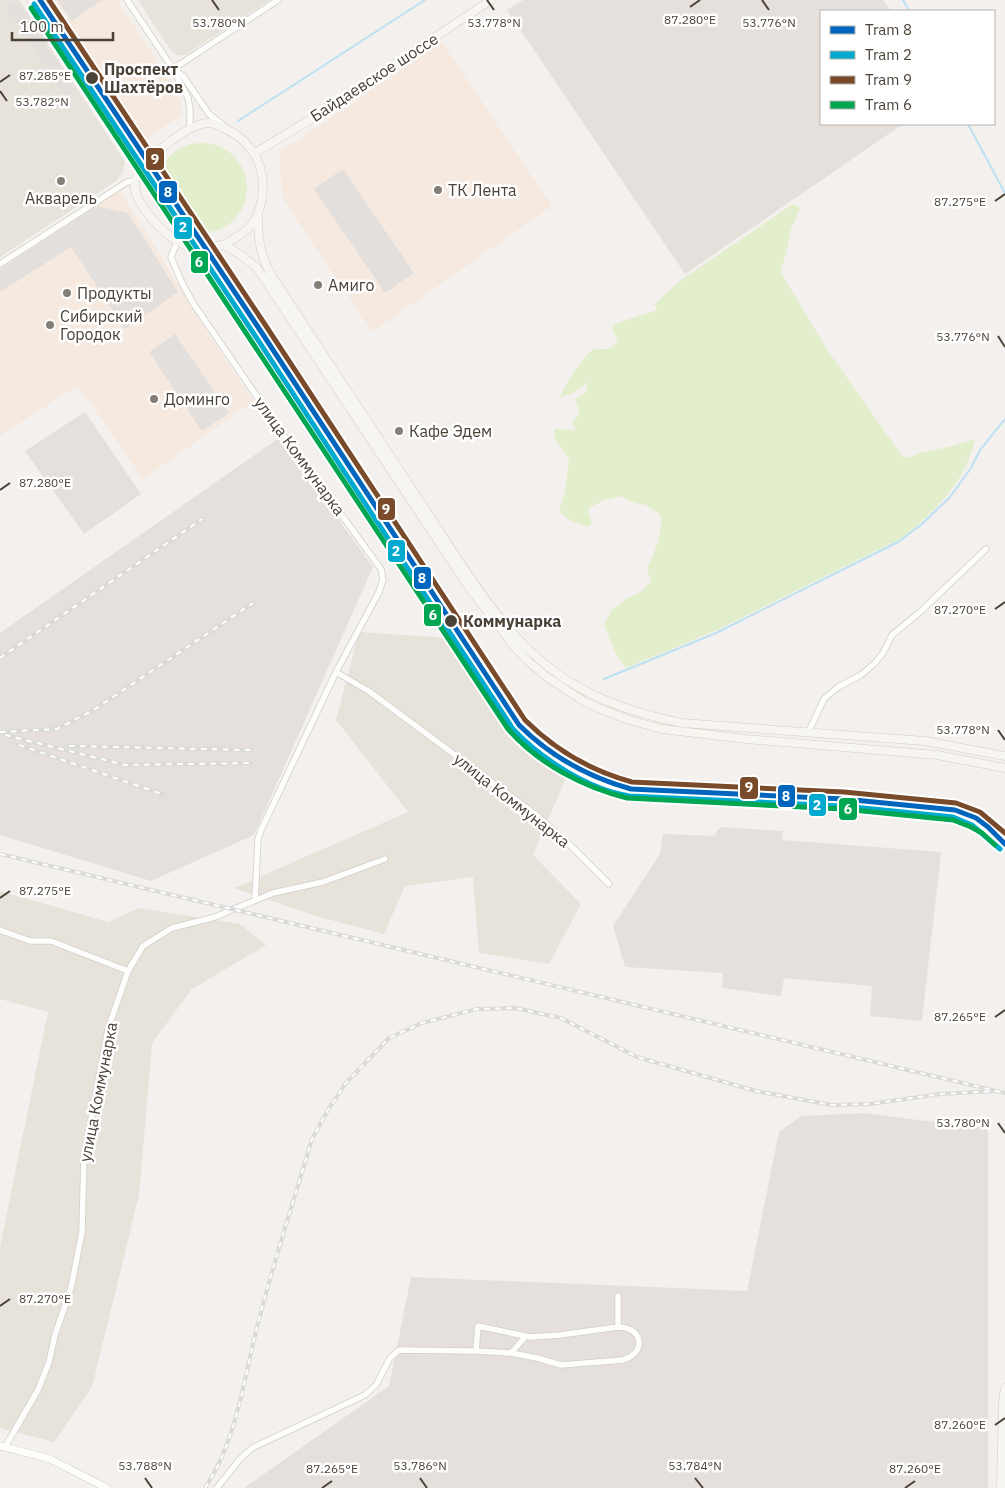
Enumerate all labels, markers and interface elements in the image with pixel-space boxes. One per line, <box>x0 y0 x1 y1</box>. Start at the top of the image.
scale bar <box>12 10 114 42</box>
legend <box>820 10 995 125</box>
text: 87.280°E <box>664 12 716 27</box>
text: 53.780°N <box>192 15 246 30</box>
text: 53.778°N <box>467 15 521 30</box>
text: 53.776°N <box>742 15 796 30</box>
text: 100 m <box>20 17 64 36</box>
text: Tram 8 <box>865 20 912 39</box>
street label: Байдаевское шоссе <box>306 28 442 126</box>
text: Tram 2 <box>865 45 912 64</box>
place label: Проспект Шахтёров <box>104 59 183 97</box>
text: 87.285°E <box>19 68 71 83</box>
marker: Проспект Шахтёров <box>84 70 100 86</box>
text: Tram 9 <box>865 70 912 89</box>
text: 53.782°N <box>15 94 69 109</box>
text: Tram 6 <box>865 95 912 114</box>
line badge: 9 <box>145 147 165 171</box>
text: 9 <box>151 150 159 168</box>
marker: Акварель <box>55 175 67 187</box>
line badge: 8 <box>158 180 178 204</box>
place label: ТК Лента <box>448 180 517 200</box>
text: 8 <box>164 183 172 201</box>
marker: ТК Лента <box>432 184 444 196</box>
place label: Акварель <box>25 188 97 208</box>
text: 87.275°E <box>934 194 986 209</box>
line badge: 2 <box>173 216 193 240</box>
text: 2 <box>179 218 187 236</box>
line badge: 6 <box>190 250 209 274</box>
text: 6 <box>195 253 203 271</box>
place label: Амиго <box>328 275 374 295</box>
marker: Амиго <box>312 279 324 291</box>
place label: Продукты <box>77 283 152 303</box>
marker: Продукты <box>61 287 73 299</box>
place label: Сибирский Городок <box>60 306 143 344</box>
marker: Сибирский Городок <box>44 319 56 331</box>
text: 53.776°N <box>936 329 990 344</box>
place label: Доминго <box>164 389 230 409</box>
marker: Доминго <box>148 393 160 405</box>
street label: улица Коммунарка <box>250 393 350 520</box>
place label: Кафе Эдем <box>409 421 492 441</box>
marker: Кафе Эдем <box>393 425 405 437</box>
text: 87.280°E <box>19 475 71 490</box>
line badge: 9 <box>377 497 396 521</box>
text: 9 <box>382 500 390 518</box>
line badge: 2 <box>387 539 406 563</box>
text: 2 <box>392 542 400 560</box>
line badge: 8 <box>413 566 432 590</box>
text: 8 <box>418 569 426 587</box>
text: 87.270°E <box>934 602 986 617</box>
line badge: 6 <box>423 603 442 627</box>
text: 6 <box>429 606 437 624</box>
place label: Коммунарка <box>463 611 561 631</box>
marker: Коммунарка <box>443 613 459 629</box>
text: 53.778°N <box>936 722 990 737</box>
street label: улица Коммунарка <box>450 748 574 852</box>
line badge: 9 <box>739 776 759 800</box>
text: 9 <box>745 778 753 796</box>
line badge: 8 <box>777 784 796 808</box>
text: 8 <box>782 787 790 805</box>
line badge: 2 <box>808 793 827 817</box>
text: 2 <box>813 796 821 814</box>
line badge: 6 <box>838 797 858 821</box>
text: 6 <box>844 800 852 818</box>
text: 87.275°E <box>19 883 71 898</box>
text: 87.265°E <box>934 1009 986 1024</box>
street label: улица Коммунарка <box>75 1020 121 1164</box>
text: 53.780°N <box>936 1115 990 1130</box>
text: 87.270°E <box>19 1291 71 1306</box>
text: 87.260°E <box>934 1417 986 1432</box>
text: 53.788°N <box>118 1458 172 1473</box>
text: 53.786°N <box>393 1458 447 1473</box>
text: 53.784°N <box>668 1458 722 1473</box>
text: 87.265°E <box>306 1461 358 1476</box>
text: 87.260°E <box>889 1461 941 1476</box>

